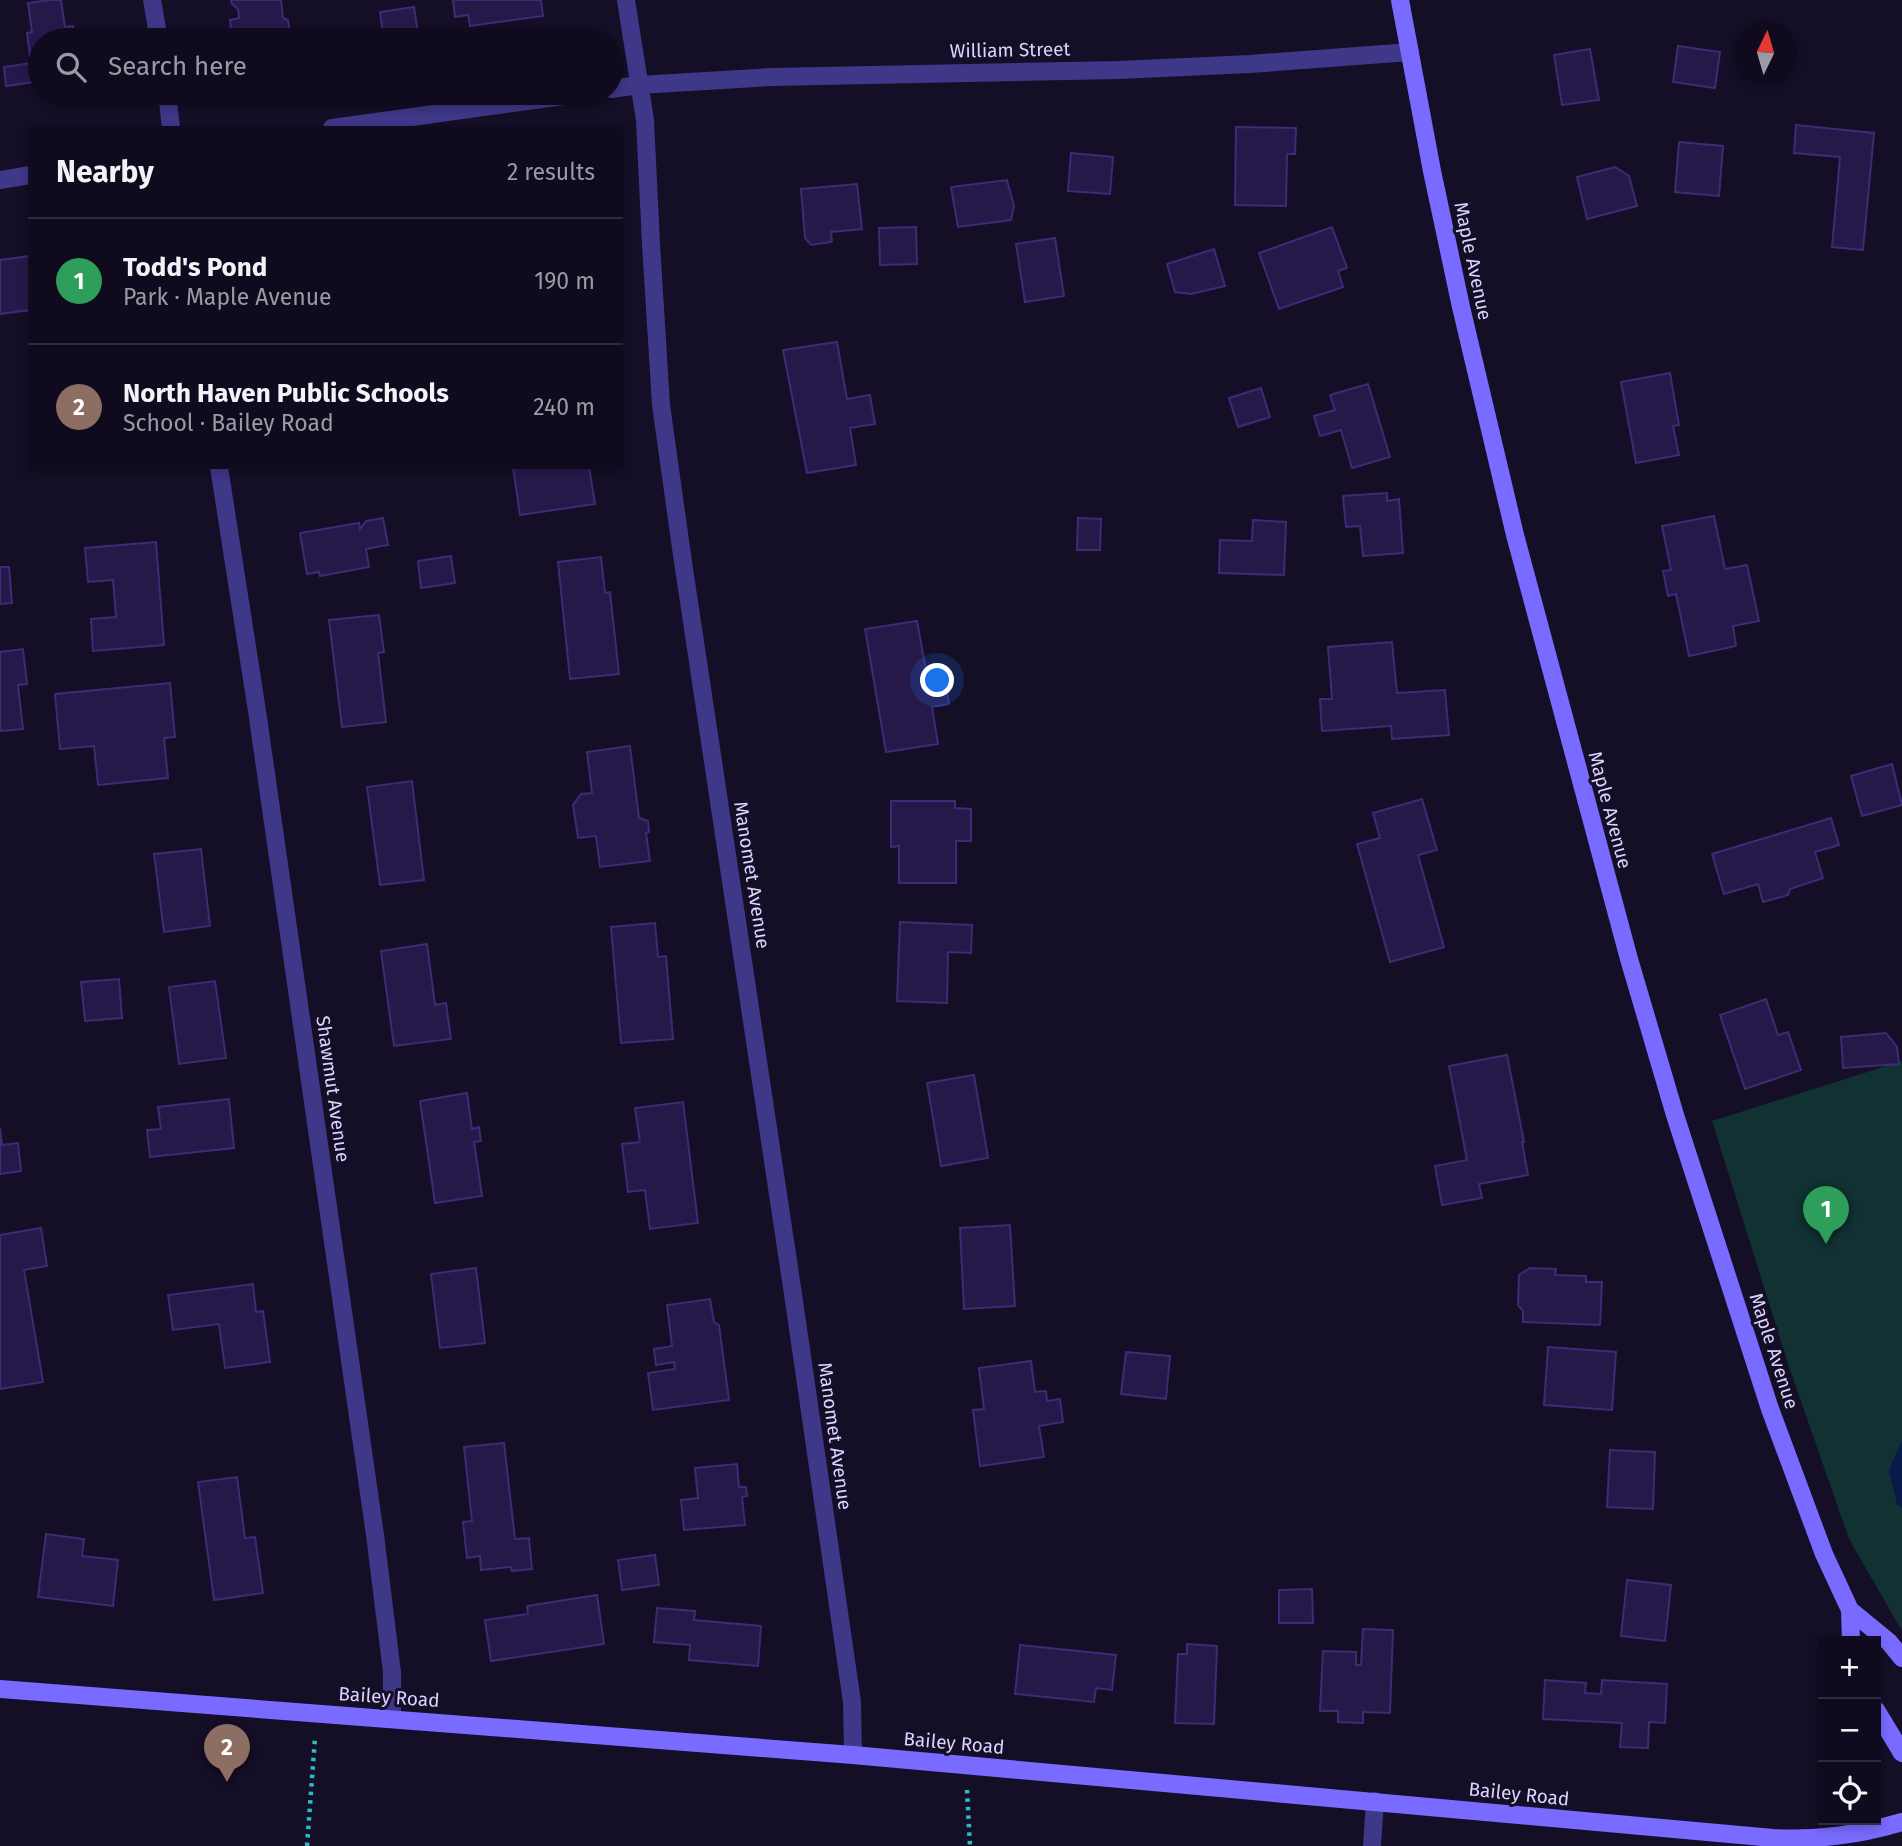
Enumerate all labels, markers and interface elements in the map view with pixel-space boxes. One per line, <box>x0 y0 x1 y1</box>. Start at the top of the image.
north arrow <box>1734 21 1797 84</box>
search box <box>28 28 623 105</box>
street label: William Street <box>949 37 1071 63</box>
icon: search <box>52 48 90 86</box>
text: Search here <box>108 51 247 82</box>
text: Nearby <box>56 154 154 190</box>
text: 2 results <box>507 158 595 186</box>
street label: Maple Avenue <box>1449 200 1497 322</box>
text: Todd's Pond <box>123 252 267 283</box>
text: 1 <box>74 267 84 295</box>
text: 190 m <box>534 267 595 295</box>
text: Park · Maple Avenue <box>123 283 332 311</box>
text: North Haven Public Schools <box>123 378 449 409</box>
text: 2 <box>73 393 85 421</box>
text: 240 m <box>533 393 595 421</box>
text: School · Bailey Road <box>123 409 334 437</box>
your location <box>920 663 954 697</box>
street label: Maple Avenue <box>1583 749 1637 871</box>
street label: Manomet Avenue <box>729 800 775 950</box>
street label: Shawmut Avenue <box>311 1014 355 1164</box>
pin: 1 <box>1803 1186 1849 1244</box>
street label: Maple Avenue <box>1744 1290 1804 1412</box>
street label: Manomet Avenue <box>813 1361 857 1511</box>
map controls <box>1818 1636 1881 1825</box>
button: + <box>1818 1636 1881 1699</box>
street label: Bailey Road <box>338 1682 440 1712</box>
button: − <box>1818 1699 1881 1762</box>
pin: 2 <box>204 1724 250 1782</box>
street label: Bailey Road <box>903 1727 1005 1759</box>
button: locate <box>1818 1762 1881 1825</box>
street label: Bailey Road <box>1467 1777 1571 1811</box>

